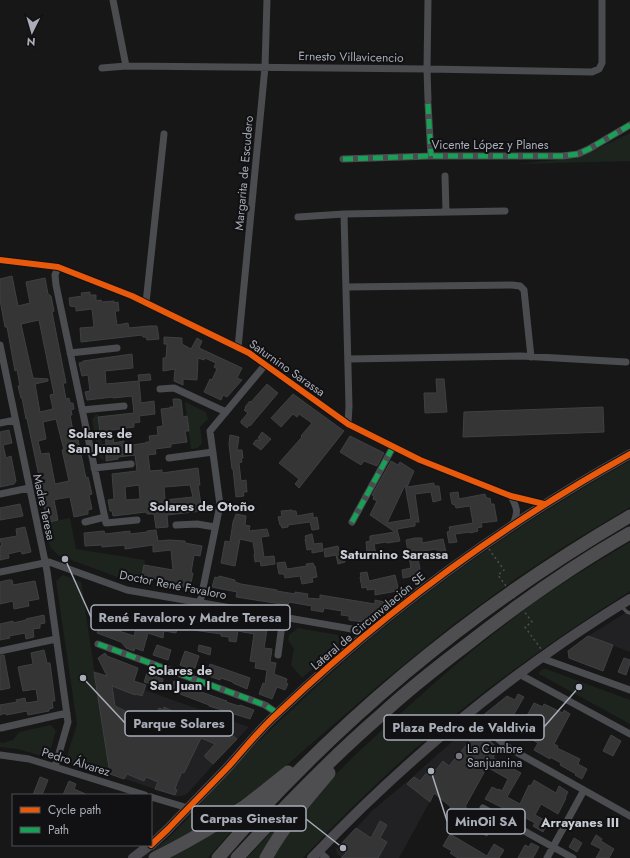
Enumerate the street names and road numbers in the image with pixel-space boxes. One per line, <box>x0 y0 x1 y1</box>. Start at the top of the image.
street label: Ernesto Villavicencio <box>298 47 404 67</box>
street label: Margarita de Escudero <box>230 114 258 231</box>
street label: Vicente López y Planes <box>431 136 549 154</box>
street label: Saturnino Sarassa <box>245 335 329 401</box>
street label: Madre Teresa <box>28 472 60 542</box>
street label: Doctor René Favaloro <box>118 566 229 604</box>
street label: Lateral de Circunvalación SE <box>307 568 429 674</box>
street label: Pedro Álvarez <box>40 743 113 781</box>

